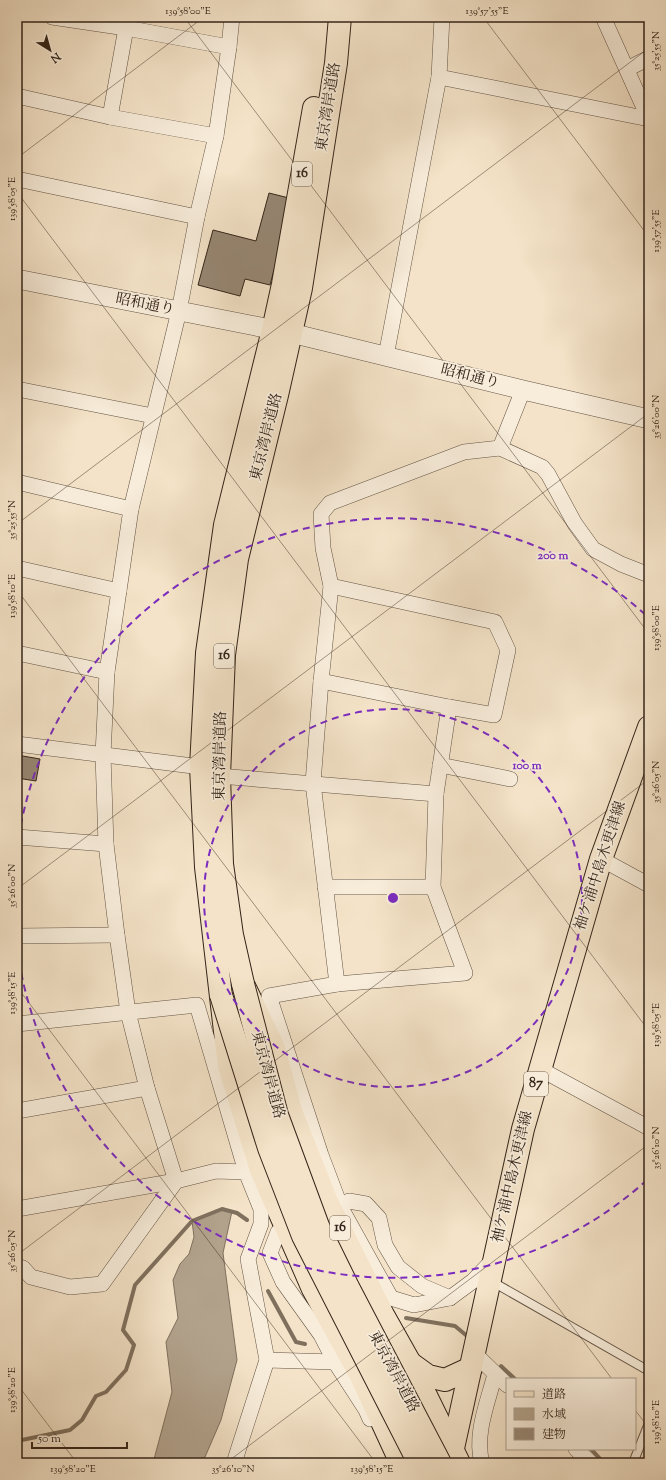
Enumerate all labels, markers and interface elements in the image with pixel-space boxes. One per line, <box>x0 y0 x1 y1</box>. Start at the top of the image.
text: 139°58'00"E <box>165 4 211 19</box>
text: 139°57'55"E <box>466 4 508 19</box>
north arrow <box>30 30 70 70</box>
text: 35°25'55"N <box>649 31 664 71</box>
text: N <box>47 48 65 66</box>
street label: 東京湾岸道路 <box>312 61 346 153</box>
road number: 16 <box>292 162 312 186</box>
text: 139°58'05"E <box>5 177 20 221</box>
text: 139°57'55"E <box>649 210 664 252</box>
street label: 昭和通り <box>114 289 176 321</box>
street label: 昭和通り <box>438 360 502 394</box>
street label: 東京湾岸道路 <box>246 391 288 483</box>
text: 35°26'00"N <box>649 395 664 439</box>
text: 35°25'55"N <box>5 500 20 540</box>
text: 200 m <box>538 547 568 565</box>
text: 139°58'10"E <box>5 574 20 618</box>
text: 139°58'00"E <box>649 605 664 651</box>
road number: 16 <box>214 644 234 668</box>
street label: 東京湾岸道路 <box>210 711 232 801</box>
text: 100 m <box>511 757 542 775</box>
text: 35°26'05"N <box>649 761 664 803</box>
street label: 袖ケ浦中島木更津線 <box>570 799 632 933</box>
text: 35°26'00"N <box>5 864 20 908</box>
centre of rings <box>386 891 400 905</box>
text: 139°58'15"E <box>5 972 20 1014</box>
text: 139°58'05"E <box>649 1003 664 1047</box>
street label: 東京湾岸道路 <box>245 1029 289 1121</box>
road number: 87 <box>524 1072 548 1096</box>
street label: 袖ケ浦中島木更津線 <box>488 1109 538 1245</box>
text: 35°26'10"N <box>649 1127 664 1169</box>
road number: 16 <box>330 1216 350 1240</box>
text: 35°26'05"N <box>5 1230 20 1272</box>
street label: 東京湾岸道路 <box>363 1327 423 1417</box>
text: 139°58'20"E <box>5 1367 20 1413</box>
legend <box>506 1378 636 1450</box>
text: 道路 <box>542 1386 566 1404</box>
text: 139°58'10"E <box>649 1400 664 1444</box>
text: 水域 <box>542 1406 566 1424</box>
scale bar <box>32 1424 127 1450</box>
text: 建物 <box>542 1426 566 1444</box>
text: 50 m <box>37 1430 61 1448</box>
text: 139°58'20"E <box>50 1462 96 1477</box>
text: 35°26'10"N <box>212 1462 254 1477</box>
text: 139°58'15"E <box>351 1462 393 1477</box>

